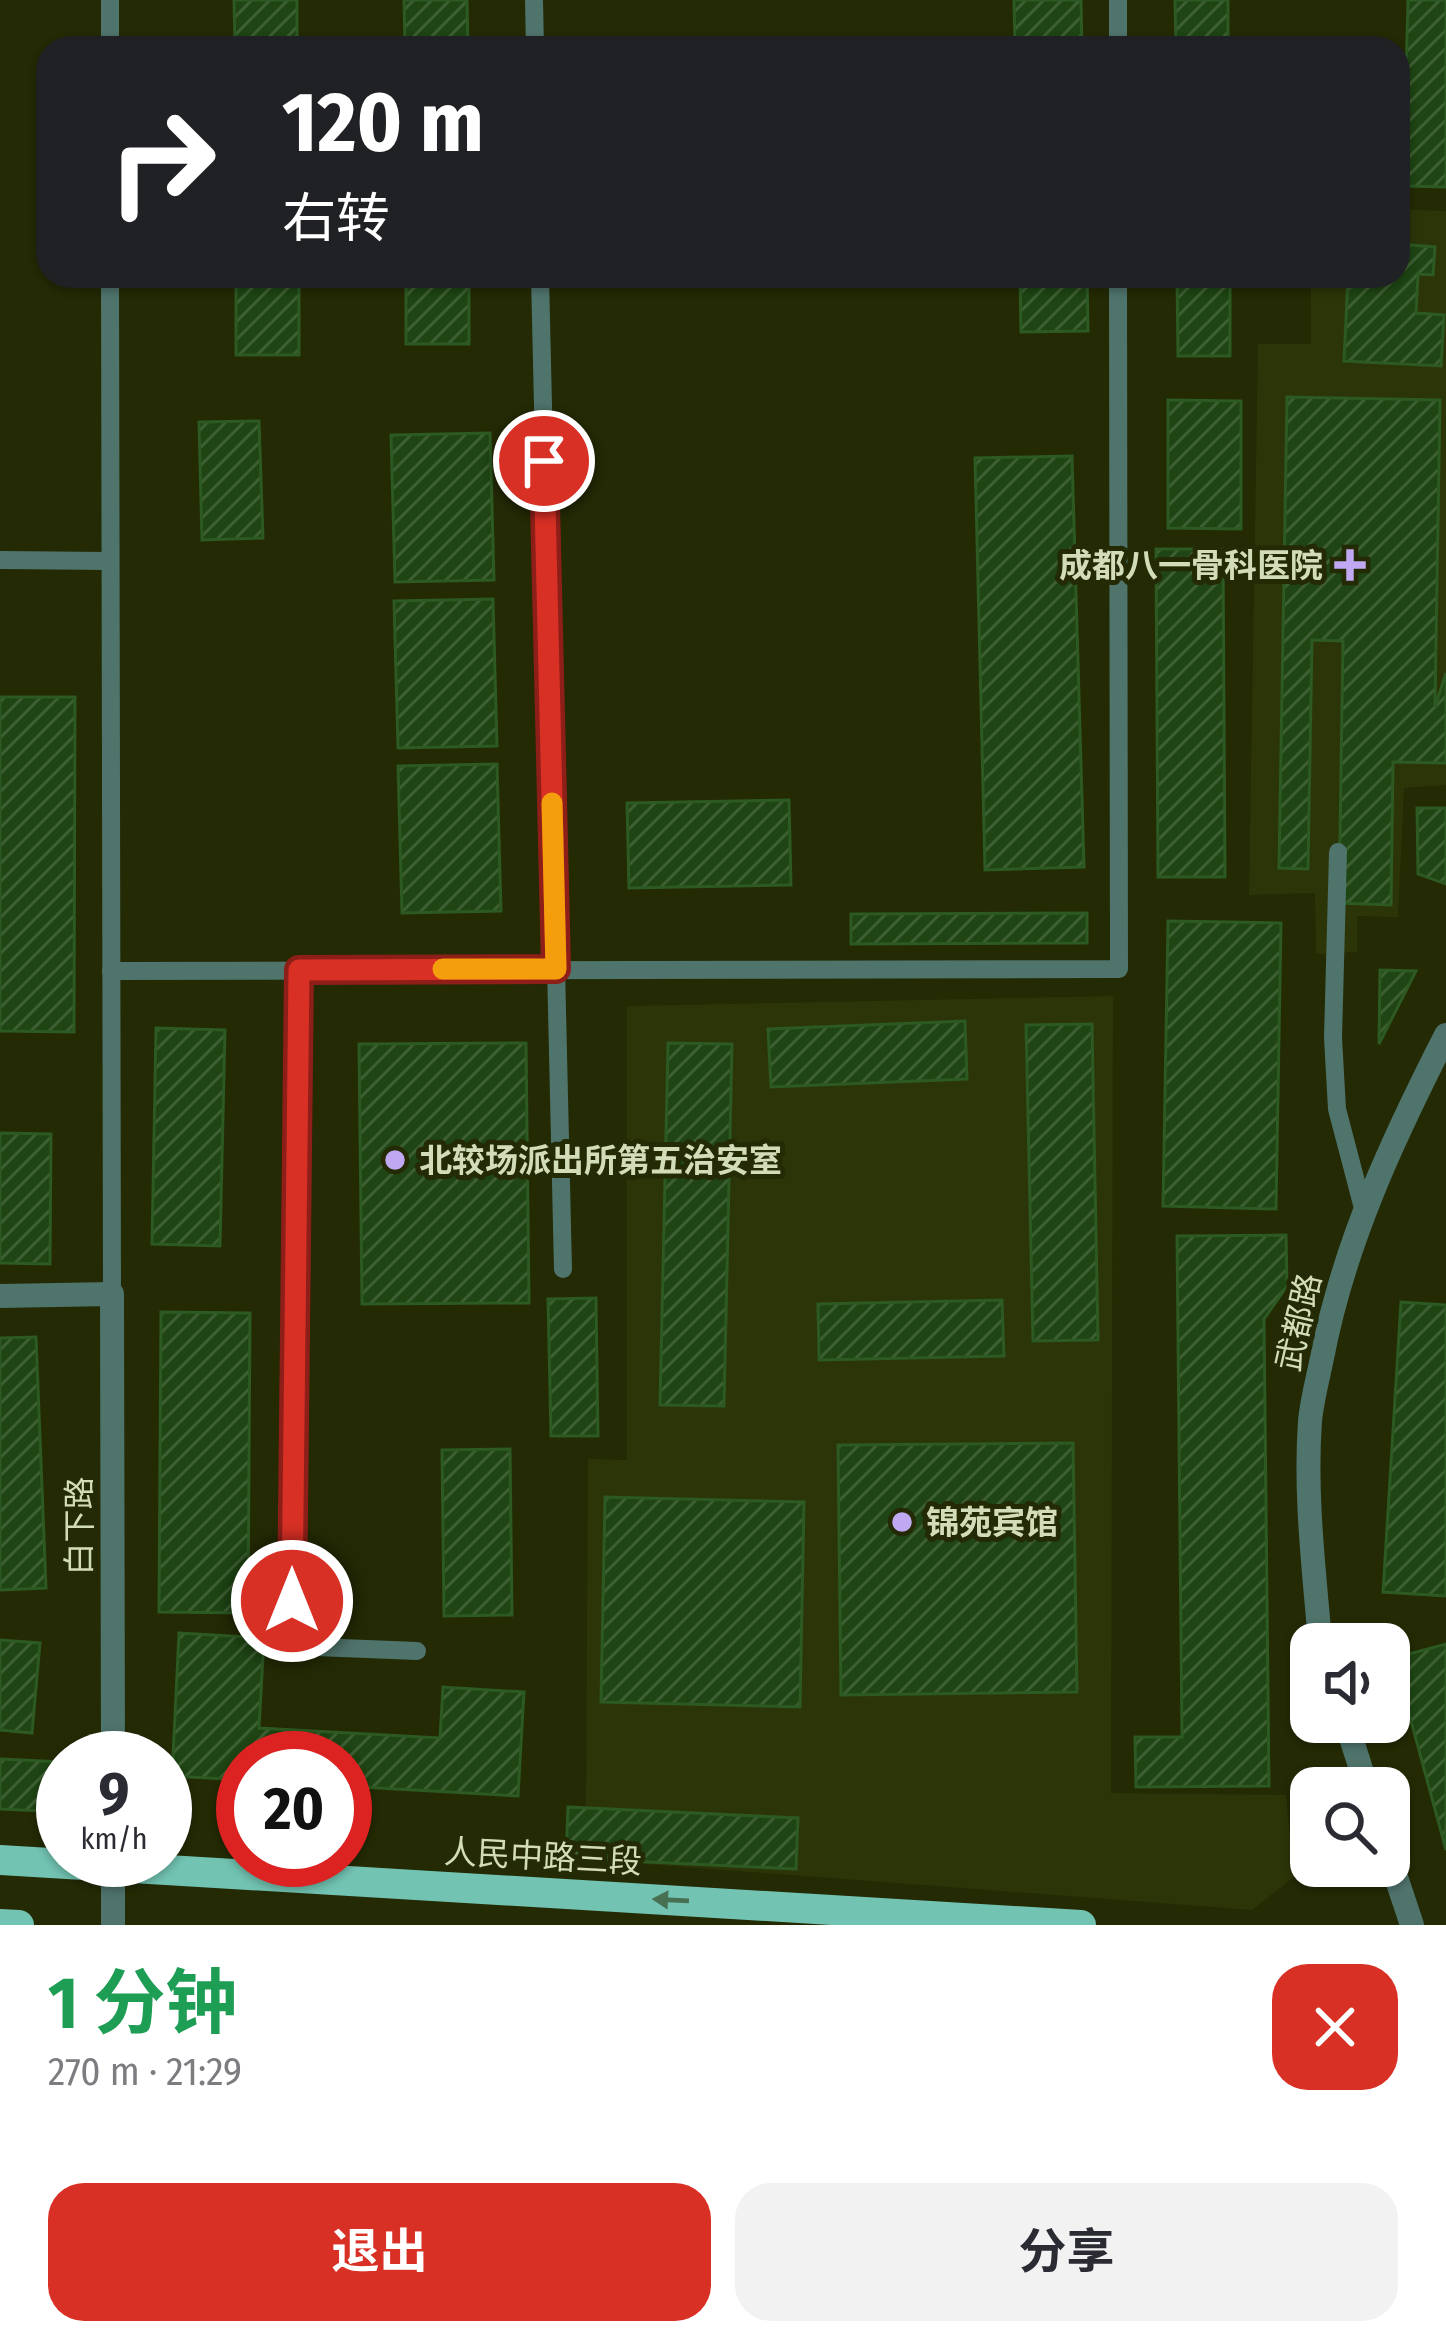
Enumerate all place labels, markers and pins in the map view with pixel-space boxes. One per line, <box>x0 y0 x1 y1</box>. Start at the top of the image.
pin <box>493 410 595 512</box>
place label: 成都八一骨科医院 <box>1059 546 1323 586</box>
marker: 成都八一骨科医院 <box>1334 549 1366 581</box>
place label: 北较场派出所第五治安室 <box>419 1141 782 1181</box>
marker: 北较场派出所第五治安室 <box>382 1147 408 1173</box>
place label: 锦苑宾馆 <box>926 1503 1058 1543</box>
marker: 锦苑宾馆 <box>889 1509 915 1535</box>

